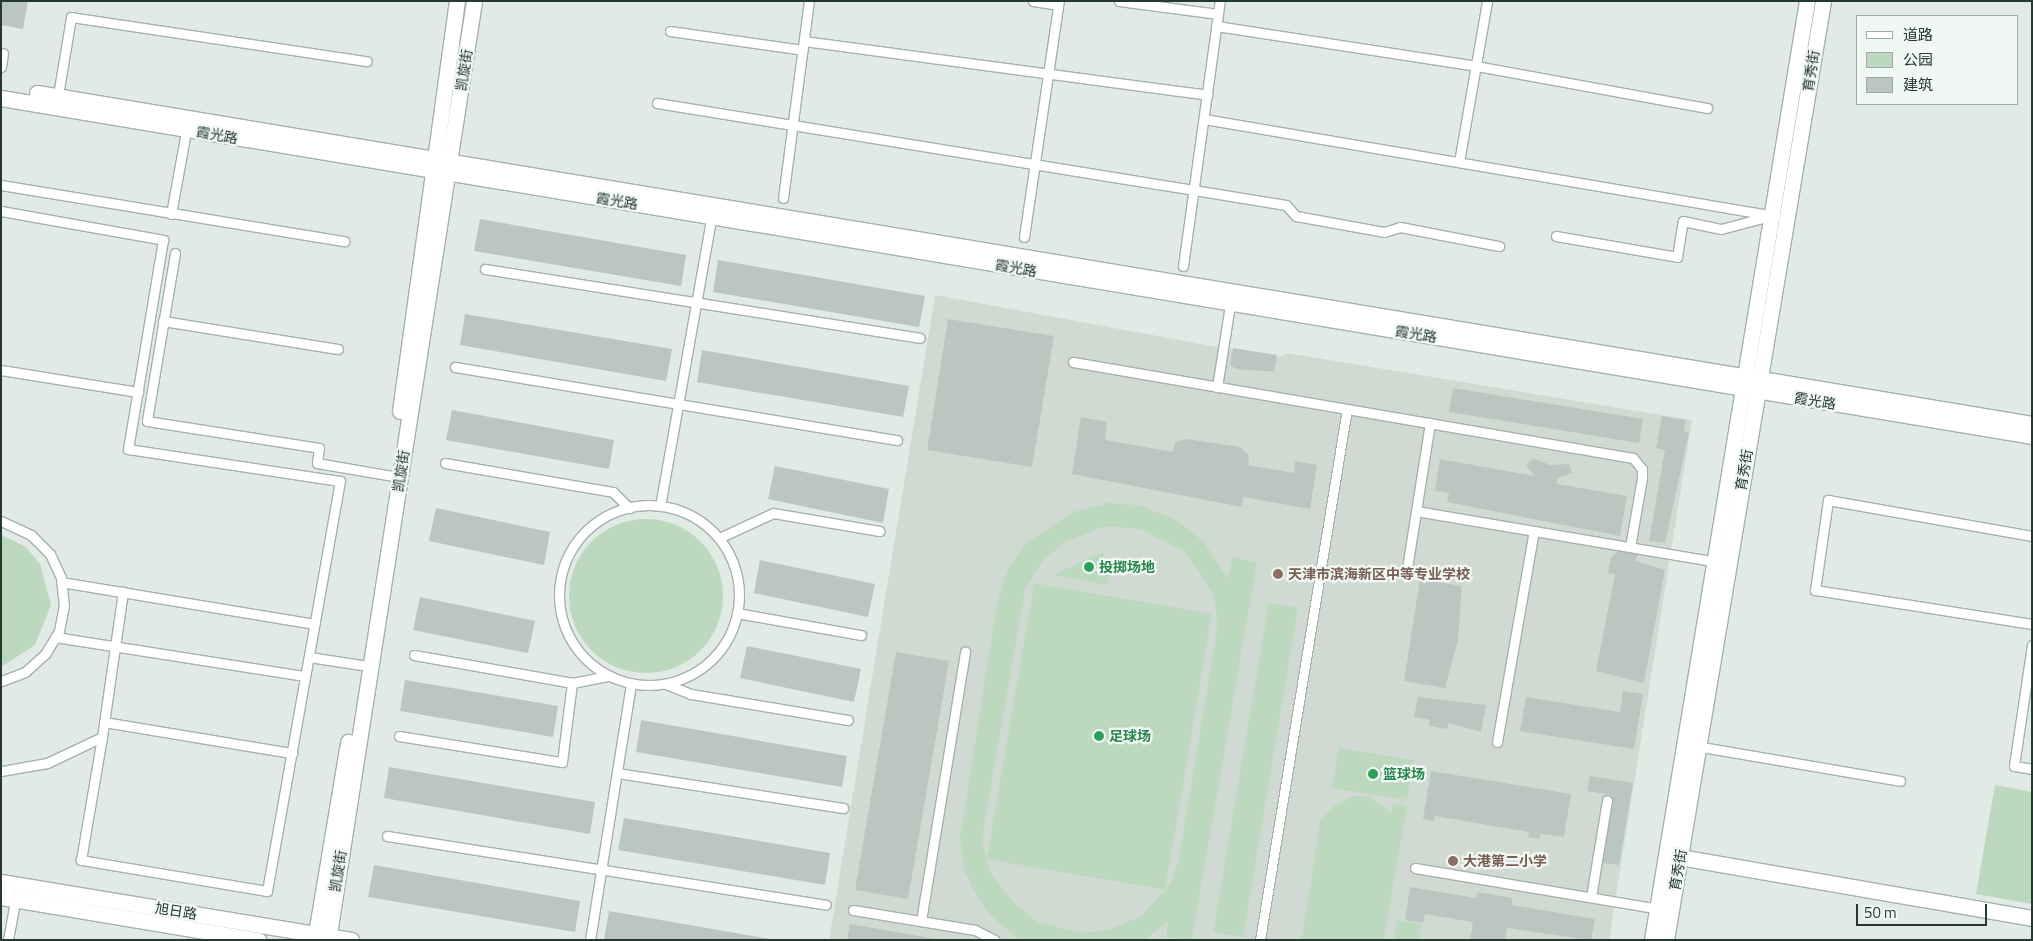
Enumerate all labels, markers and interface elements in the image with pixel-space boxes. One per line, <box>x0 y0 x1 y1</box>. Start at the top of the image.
legend <box>1856 15 2018 105</box>
text: 道路 <box>1903 23 1933 46</box>
street label: 凯旋街 <box>452 48 476 92</box>
text: 公园 <box>1903 48 1933 71</box>
street label: 育秀街 <box>1799 49 1823 93</box>
text: 建筑 <box>1903 73 1933 96</box>
street label: 霞光路 <box>195 123 239 147</box>
street label: 霞光路 <box>595 189 639 213</box>
street label: 霞光路 <box>994 256 1038 280</box>
street label: 霞光路 <box>1394 322 1438 346</box>
street label: 霞光路 <box>1793 389 1837 413</box>
street label: 育秀街 <box>1732 448 1756 492</box>
street label: 凯旋街 <box>389 449 413 493</box>
place label: 投掷场地 <box>1099 559 1155 575</box>
marker: 投掷场地 <box>1083 561 1095 573</box>
place label: 天津市滨海新区中等专业学校 <box>1288 566 1470 582</box>
marker: 天津市滨海新区中等专业学校 <box>1272 568 1284 580</box>
place label: 足球场 <box>1109 728 1151 744</box>
marker: 足球场 <box>1093 730 1105 742</box>
place label: 篮球场 <box>1383 766 1425 782</box>
marker: 篮球场 <box>1367 768 1379 780</box>
street label: 育秀街 <box>1666 848 1690 892</box>
street label: 凯旋街 <box>326 849 350 893</box>
place label: 大港第二小学 <box>1463 853 1547 869</box>
marker: 大港第二小学 <box>1447 855 1459 867</box>
scale bar <box>1858 894 1989 926</box>
street label: 旭日路 <box>154 899 198 923</box>
text: 50 m <box>1864 901 1897 924</box>

